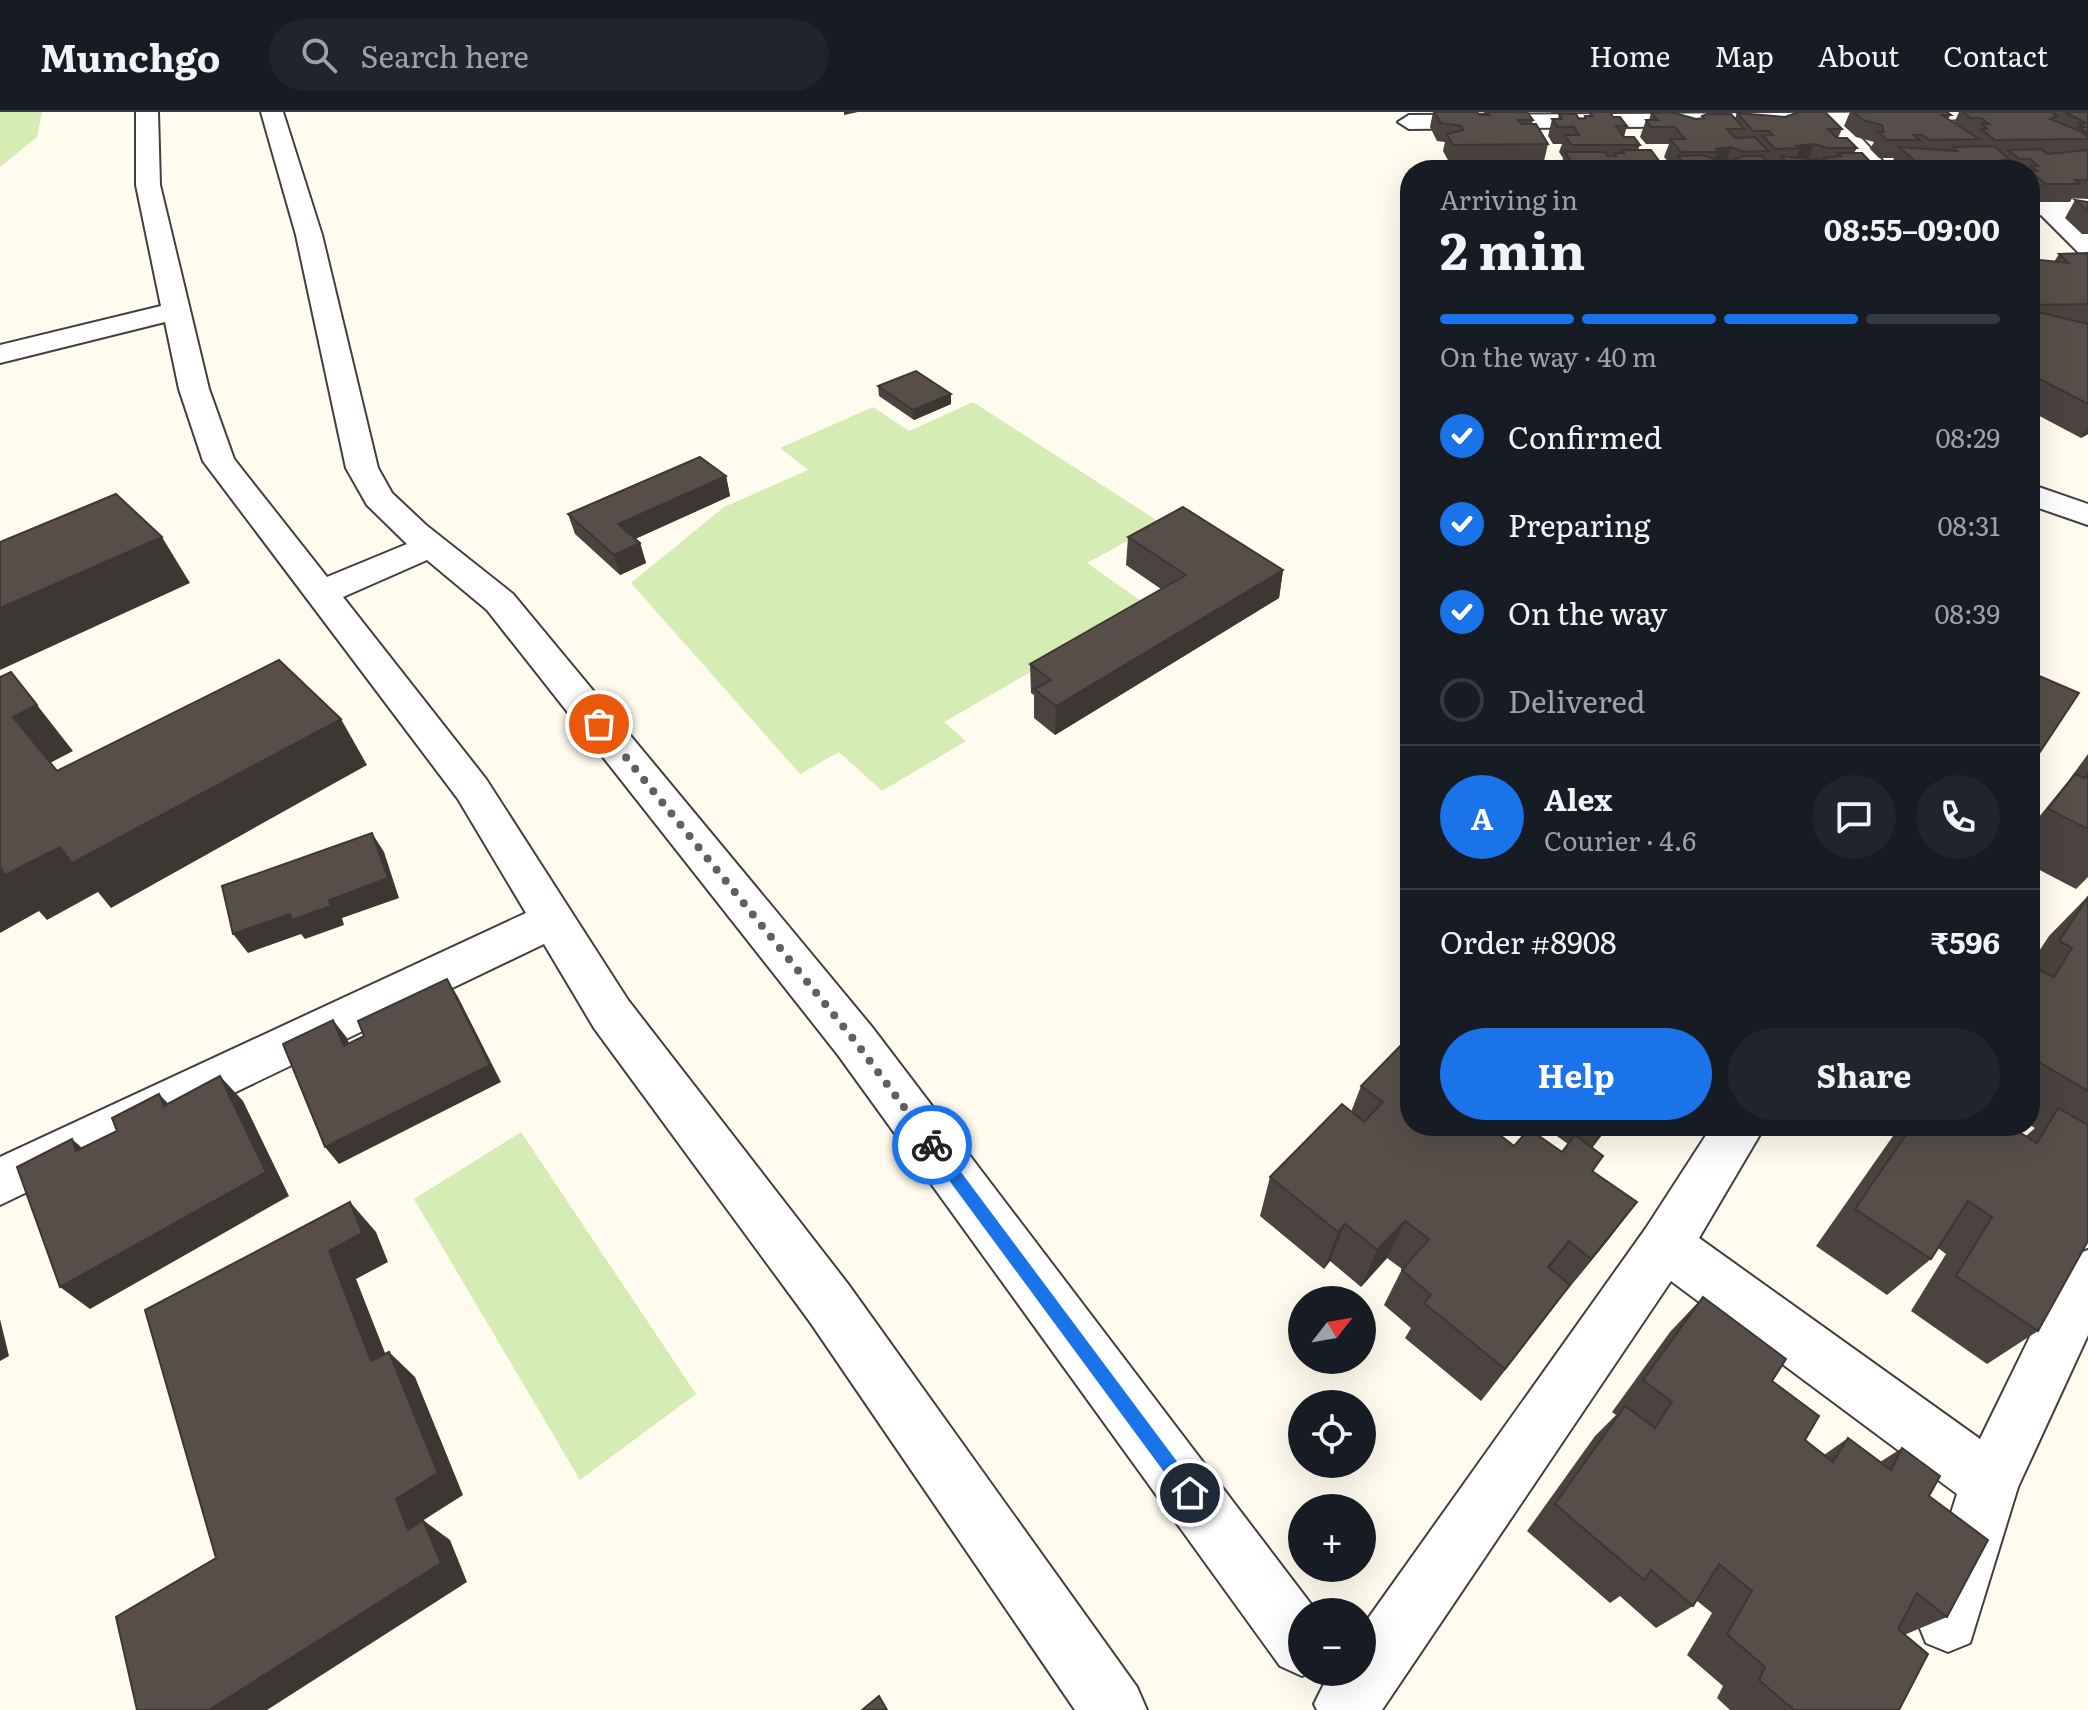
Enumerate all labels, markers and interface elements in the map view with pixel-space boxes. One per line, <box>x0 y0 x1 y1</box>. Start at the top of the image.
search box <box>269 19 829 91</box>
text: Munchgo <box>40 27 221 84</box>
icon: search <box>297 33 341 77</box>
text: Search here <box>361 33 529 77</box>
text: Home <box>1589 34 1670 76</box>
text: Map <box>1714 34 1774 76</box>
text: About <box>1818 34 1899 76</box>
text: Contact <box>1943 34 2048 76</box>
text: Arriving in <box>1440 179 1578 218</box>
text: 08:55–09:00 <box>1824 206 2000 250</box>
text: 2 min <box>1440 209 1585 286</box>
text: On the way · 40 m <box>1440 336 1657 375</box>
icon: check <box>1440 414 1484 458</box>
text: Confirmed <box>1508 414 1662 458</box>
text: 08:29 <box>1935 417 2000 456</box>
icon: check <box>1440 502 1484 546</box>
text: Preparing <box>1508 502 1650 546</box>
text: 08:31 <box>1938 505 2000 544</box>
icon: check <box>1440 590 1484 634</box>
text: On the way <box>1508 590 1667 634</box>
text: 08:39 <box>1935 593 2000 632</box>
text: Delivered <box>1508 678 1645 722</box>
pin <box>565 690 633 758</box>
icon: bag <box>577 702 621 746</box>
button: chat <box>1812 775 1896 859</box>
button: phone <box>1916 775 2000 859</box>
text: Alex <box>1544 776 1612 820</box>
text: A <box>1471 795 1493 839</box>
text: Courier · 4.6 <box>1544 820 1696 859</box>
text: Order #8908 <box>1440 919 1617 963</box>
text: ₹596 <box>1931 919 2000 963</box>
button: Help <box>1440 1028 1712 1120</box>
button: Share <box>1728 1028 2000 1120</box>
courier <box>892 1105 972 1185</box>
icon: bike <box>910 1123 954 1167</box>
north arrow <box>1288 1286 1376 1374</box>
map controls <box>1288 1286 1376 1686</box>
button: locate <box>1288 1390 1376 1478</box>
pin <box>1156 1459 1224 1527</box>
icon: home <box>1168 1471 1212 1515</box>
button: + <box>1288 1494 1376 1582</box>
button: − <box>1288 1598 1376 1686</box>

